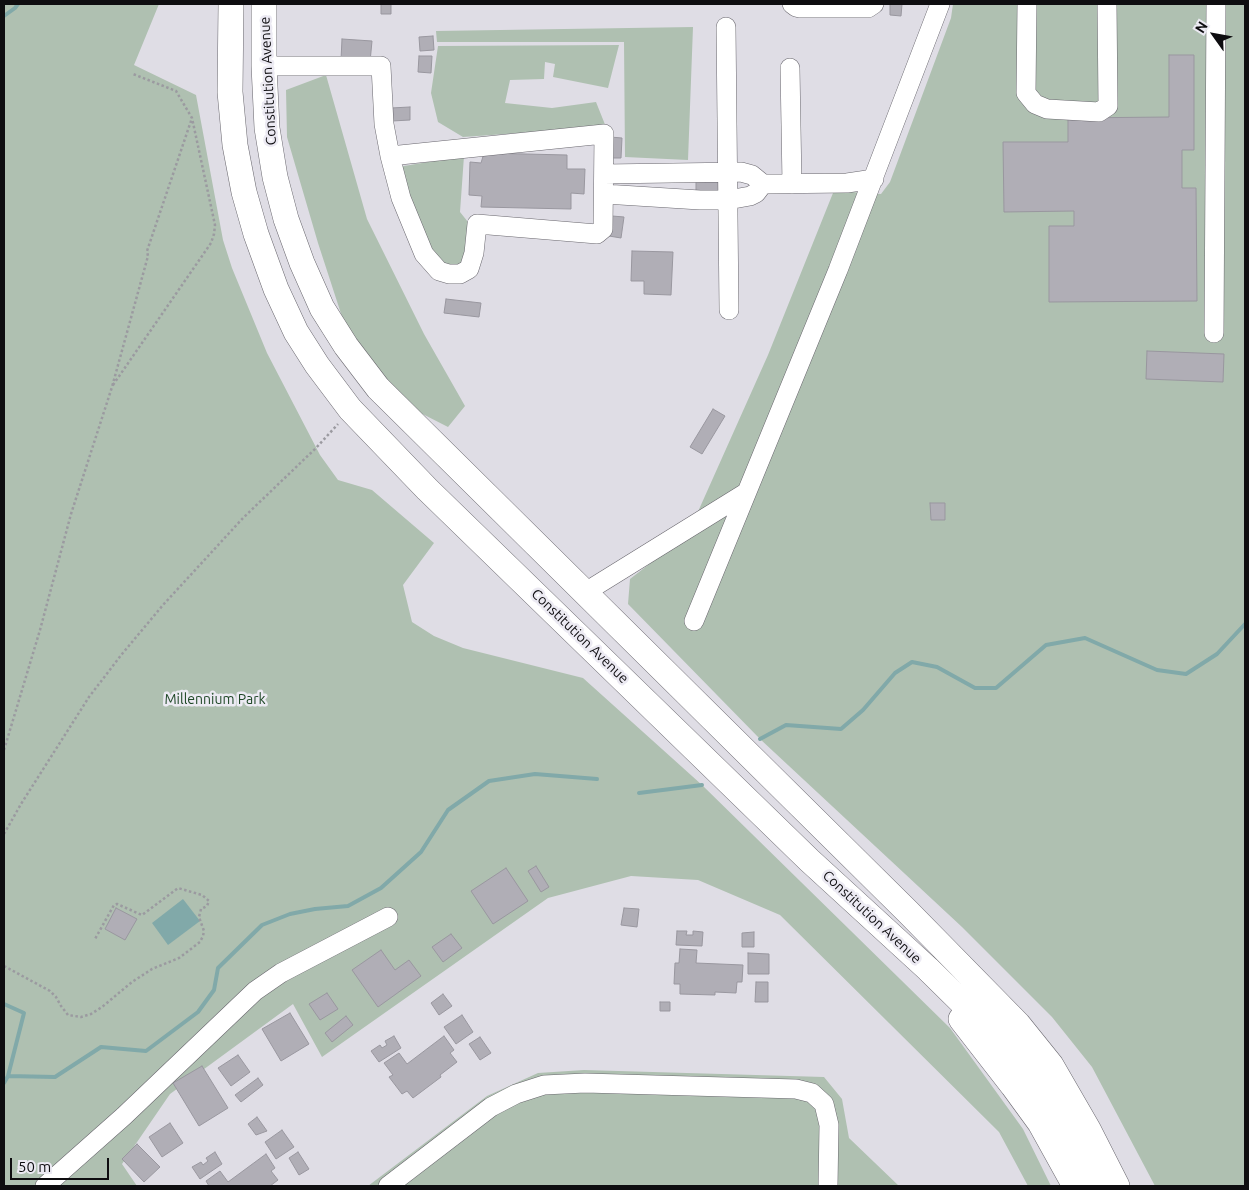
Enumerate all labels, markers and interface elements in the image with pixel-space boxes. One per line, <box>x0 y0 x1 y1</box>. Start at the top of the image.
north arrow <box>1189 10 1239 60</box>
street label: Constitution Avenue <box>256 16 280 146</box>
text: N <box>1192 18 1211 36</box>
street label: Constitution Avenue <box>528 585 632 687</box>
park label: Millennium Park <box>164 691 266 707</box>
street label: Constitution Avenue <box>819 867 925 967</box>
scale bar <box>12 1148 111 1180</box>
text: 50 m <box>18 1158 51 1175</box>

